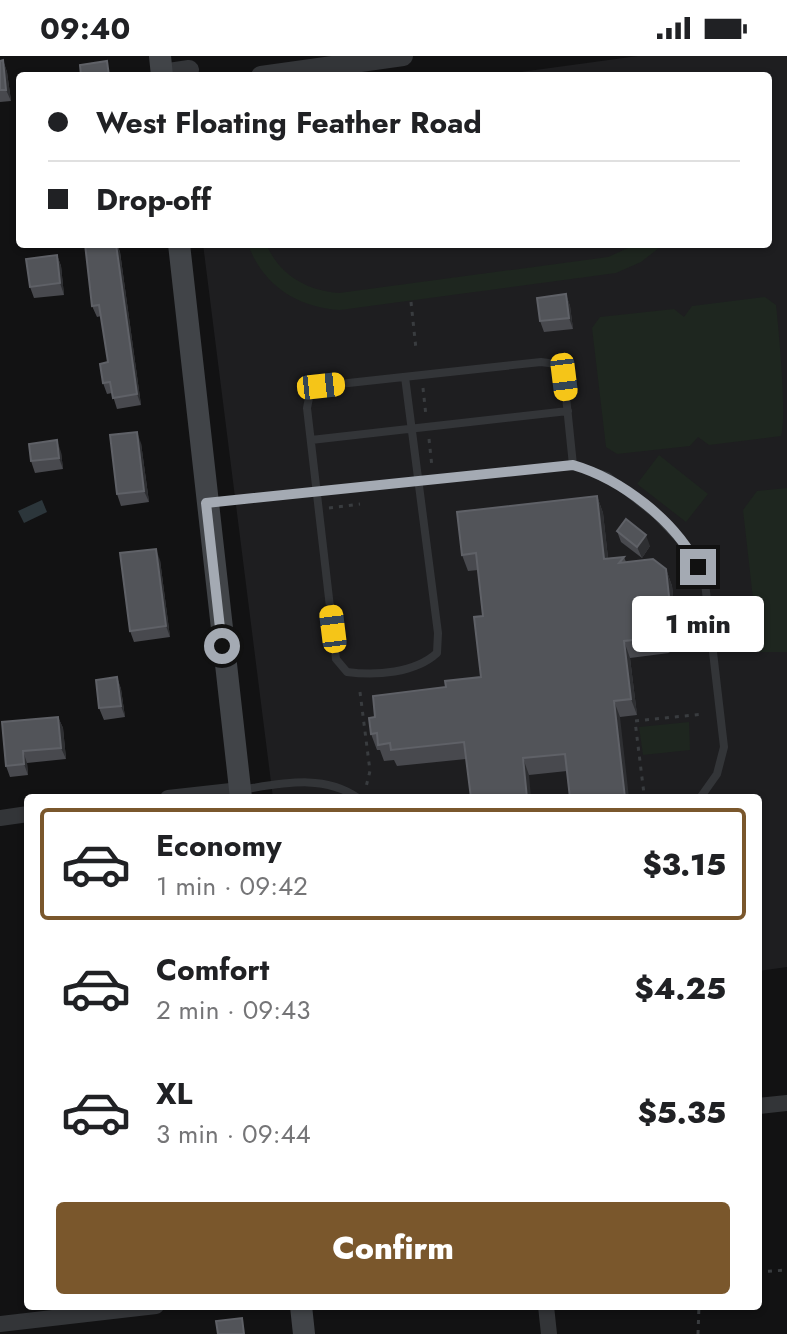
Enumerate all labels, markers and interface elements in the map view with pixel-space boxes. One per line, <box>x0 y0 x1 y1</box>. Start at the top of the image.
text: 09:40 <box>40 7 130 50</box>
text: West Floating Feather Road <box>96 101 482 144</box>
text: Drop-off <box>96 178 211 221</box>
car <box>549 352 579 402</box>
car <box>296 372 346 400</box>
route end <box>680 549 716 585</box>
callout: 1 min <box>632 595 764 651</box>
car <box>318 604 348 654</box>
text: 1 min <box>665 605 731 643</box>
route start <box>204 628 240 664</box>
text: Economy <box>156 824 282 867</box>
icon: car <box>60 828 132 900</box>
text: $3.15 <box>642 843 726 886</box>
text: 1 min · 09:42 <box>156 867 308 905</box>
text: Comfort <box>156 948 269 991</box>
icon: car <box>60 952 132 1024</box>
text: $4.25 <box>635 967 726 1010</box>
text: 2 min · 09:43 <box>156 991 310 1029</box>
text: XL <box>156 1072 192 1115</box>
icon: car <box>60 1076 132 1148</box>
text: $5.35 <box>638 1091 726 1134</box>
text: 3 min · 09:44 <box>156 1115 311 1153</box>
button: Confirm <box>56 1202 730 1294</box>

